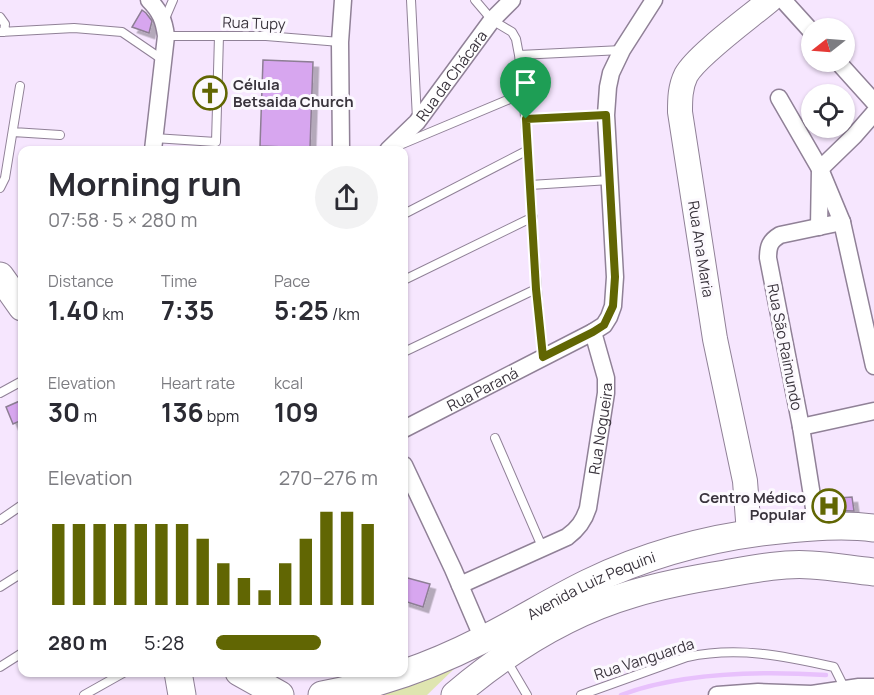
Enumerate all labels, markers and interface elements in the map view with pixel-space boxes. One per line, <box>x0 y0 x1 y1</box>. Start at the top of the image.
street label: Rua Tupy <box>222 11 286 35</box>
north arrow <box>801 18 855 72</box>
map controls <box>801 18 855 138</box>
street label: Rua da Chácara <box>411 26 492 125</box>
pin <box>500 57 551 119</box>
icon: arrive <box>509 66 542 99</box>
place label: Célula Betsaida Church <box>233 74 354 112</box>
church icon: Célula Betsaida Church <box>192 75 228 111</box>
button: locate <box>801 84 855 138</box>
text: Morning run <box>48 161 242 206</box>
button: share <box>315 166 378 229</box>
street label: Rua Ana Maria <box>683 199 719 299</box>
text: 07:58 · 5 × 280 m <box>48 206 197 233</box>
text: Distance <box>48 270 114 292</box>
text: Time <box>161 270 197 292</box>
text: Pace <box>274 270 310 292</box>
street label: Rua São Raimundo <box>762 282 808 412</box>
text: 1.40 <box>48 292 99 328</box>
text: 7:35 <box>161 292 214 328</box>
text: 5:25 <box>274 292 329 328</box>
text: km <box>99 303 124 325</box>
text: /km <box>329 303 360 325</box>
street label: Rua Paraná <box>443 362 522 416</box>
text: Elevation <box>48 372 116 394</box>
text: Heart rate <box>161 372 235 394</box>
text: kcal <box>274 372 303 394</box>
street label: Rua Nogueira <box>583 383 617 476</box>
text: 30 <box>48 394 80 430</box>
text: 136 <box>161 394 204 430</box>
text: 109 <box>274 394 319 430</box>
text: m <box>80 405 97 427</box>
text: bpm <box>204 405 239 427</box>
text: Elevation <box>48 464 132 491</box>
text: 270–276 m <box>279 464 378 491</box>
place label: Centro Médico Popular <box>699 487 806 525</box>
hospital icon: Centro Médico Popular <box>811 488 847 524</box>
street label: Avenida Luiz Pequini <box>523 546 658 625</box>
text: 280 m <box>48 629 107 656</box>
text: 5:28 <box>144 629 185 656</box>
street label: Rua Vanguarda <box>591 633 697 685</box>

